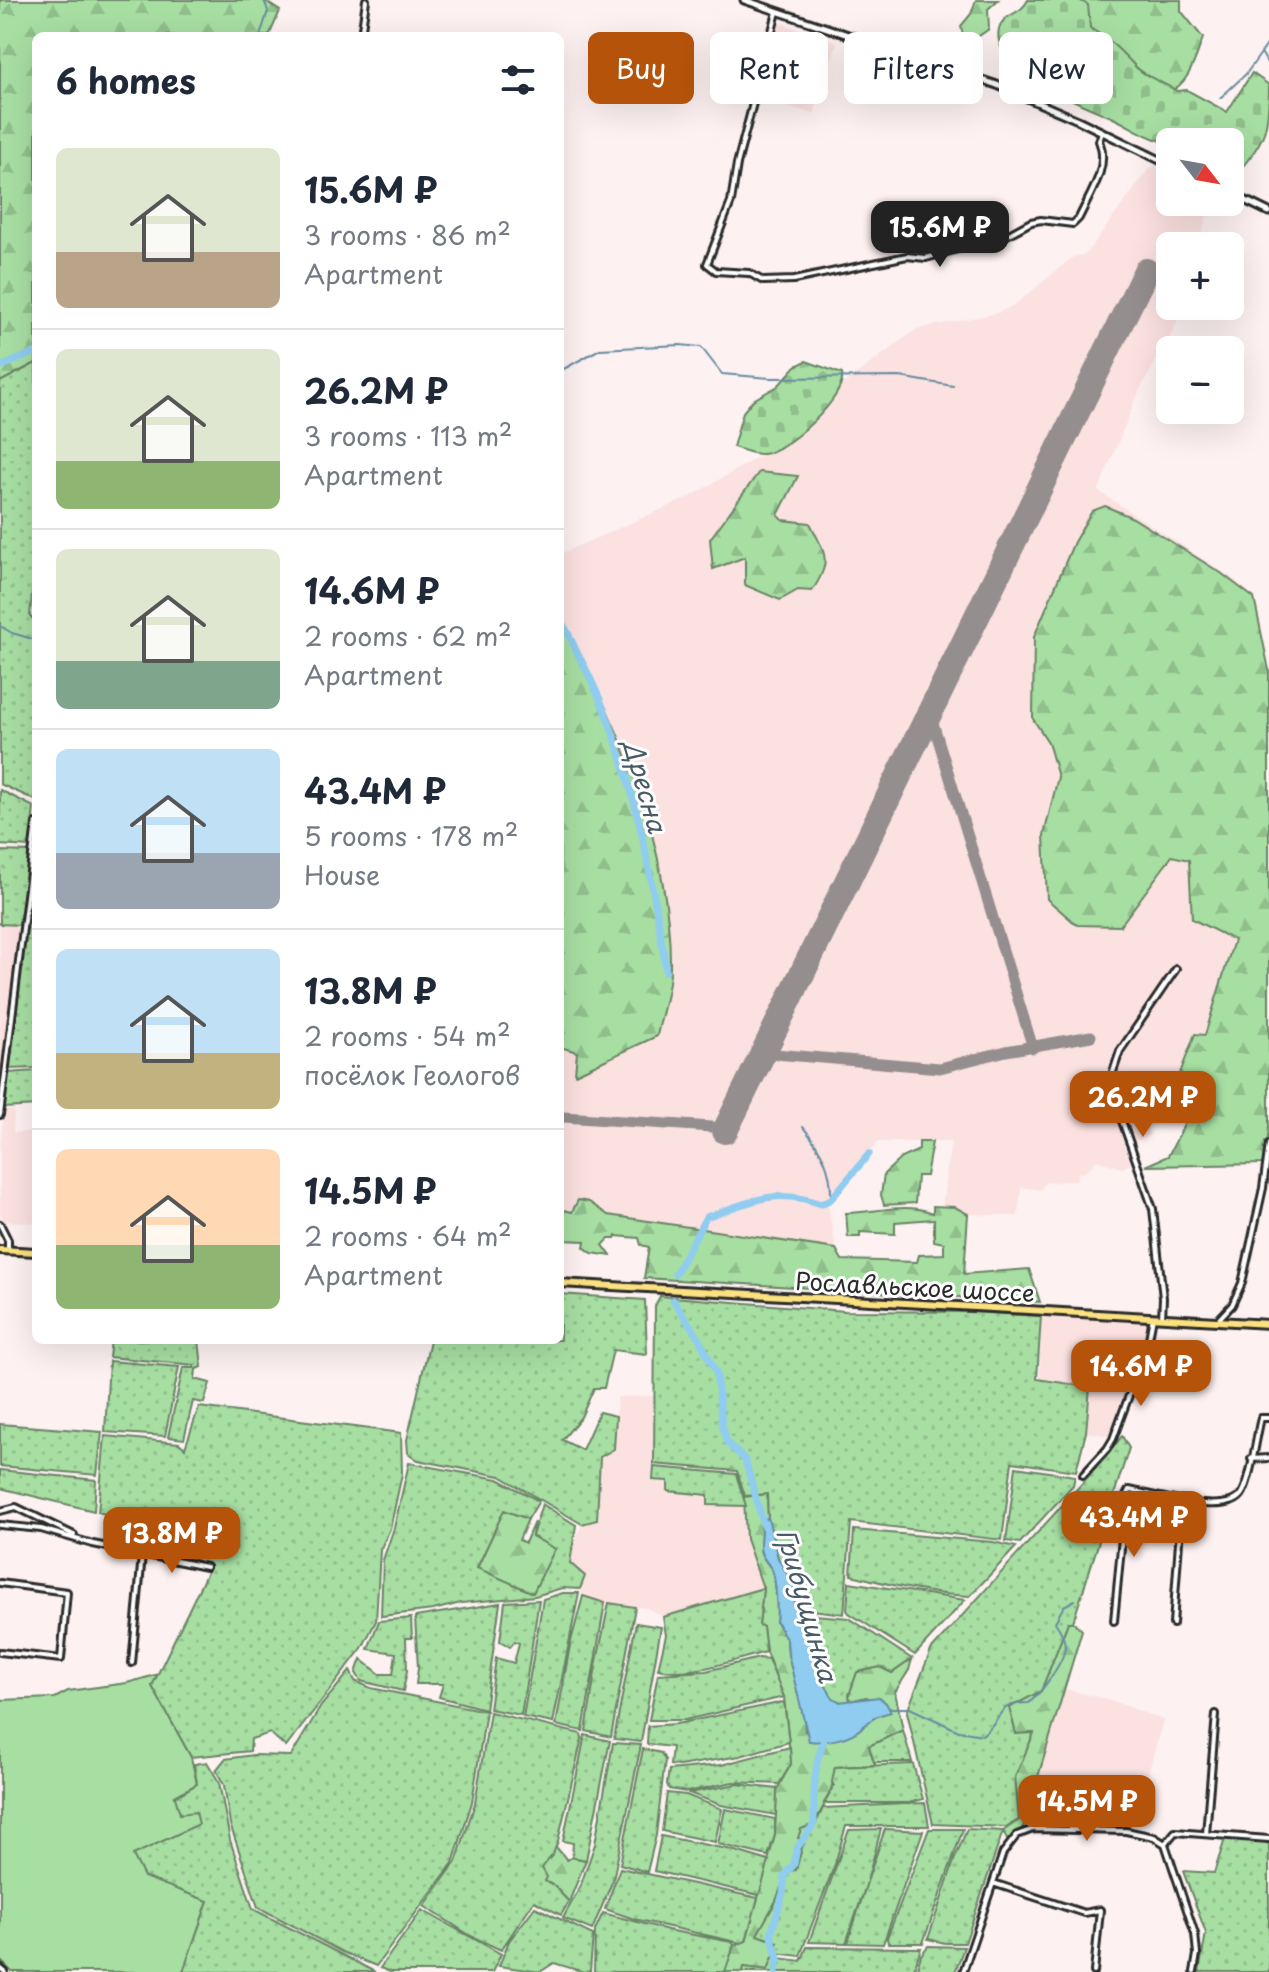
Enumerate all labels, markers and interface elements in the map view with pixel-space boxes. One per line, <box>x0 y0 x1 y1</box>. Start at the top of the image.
chip: Buy <box>588 32 694 104</box>
chip: Rent <box>710 32 828 104</box>
chip: Filters <box>844 32 983 104</box>
chip: New <box>999 32 1113 104</box>
text: 6 homes <box>56 54 196 106</box>
icon: filters <box>496 58 540 102</box>
north arrow <box>1156 128 1244 216</box>
map controls <box>1156 128 1244 424</box>
text: 15.6M ₽ <box>304 163 437 215</box>
icon: home <box>120 180 216 276</box>
pin: 15.6M ₽ <box>866 201 1014 269</box>
text: 15.6M ₽ <box>889 207 991 246</box>
text: 3 rooms · 86 m² <box>304 215 511 254</box>
button: + <box>1156 232 1244 320</box>
text: Apartment <box>304 254 443 293</box>
button: − <box>1156 336 1244 424</box>
text: 26.2M ₽ <box>304 364 448 416</box>
icon: home <box>120 381 216 477</box>
text: 3 rooms · 113 m² <box>304 416 512 455</box>
text: Apartment <box>304 455 443 494</box>
text: 14.6M ₽ <box>304 564 440 616</box>
icon: home <box>120 581 216 677</box>
text: 2 rooms · 62 m² <box>304 616 512 655</box>
text: Apartment <box>304 655 443 694</box>
water label: Дресна <box>614 733 678 838</box>
text: 43.4M ₽ <box>304 764 446 816</box>
icon: home <box>120 781 216 877</box>
text: 5 rooms · 178 m² <box>304 816 518 855</box>
text: House <box>304 855 380 894</box>
text: 13.8M ₽ <box>304 964 437 1016</box>
icon: home <box>120 981 216 1077</box>
text: 2 rooms · 54 m² <box>304 1016 511 1055</box>
text: посёлок Геологов <box>304 1055 520 1094</box>
pin: 26.2M ₽ <box>1069 1071 1217 1139</box>
text: 26.2M ₽ <box>1088 1077 1198 1116</box>
text: 14.5M ₽ <box>304 1164 437 1216</box>
icon: home <box>120 1181 216 1277</box>
text: 2 rooms · 64 m² <box>304 1216 512 1255</box>
text: Apartment <box>304 1255 443 1294</box>
street label: Рославльское шоссе <box>794 1262 1036 1310</box>
pin: 14.6M ₽ <box>1067 1340 1215 1408</box>
text: 14.6M ₽ <box>1089 1346 1193 1385</box>
pin: 43.4M ₽ <box>1060 1491 1208 1559</box>
text: 43.4M ₽ <box>1080 1497 1188 1536</box>
pin: 13.8M ₽ <box>98 1507 246 1575</box>
text: 13.8M ₽ <box>121 1513 223 1552</box>
water label: Грибущинка <box>767 1523 849 1687</box>
pin: 14.5M ₽ <box>1013 1775 1161 1843</box>
text: 14.5M ₽ <box>1036 1781 1138 1820</box>

